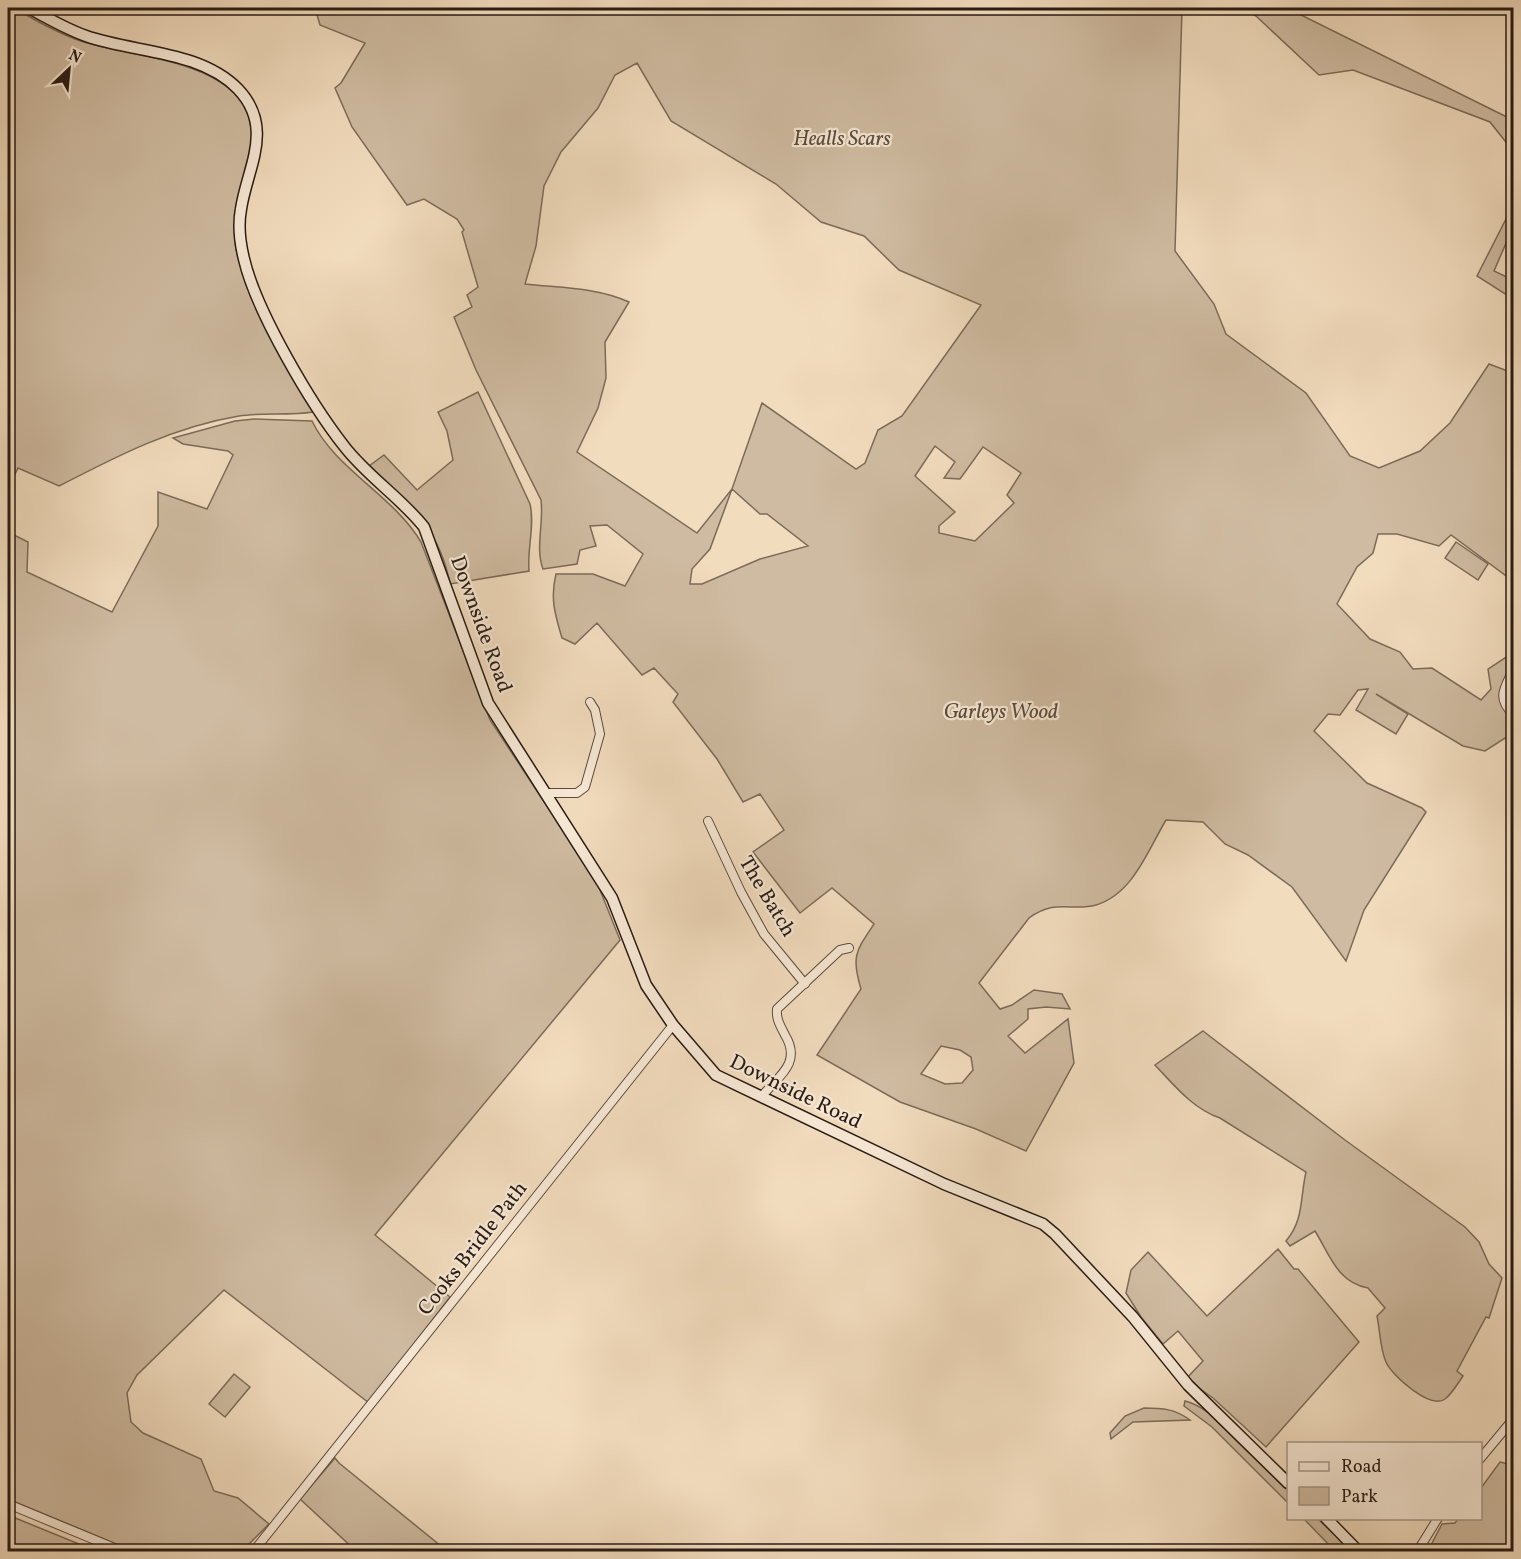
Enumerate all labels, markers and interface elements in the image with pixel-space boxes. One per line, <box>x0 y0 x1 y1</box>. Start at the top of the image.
north arrow <box>39 39 99 99</box>
text: N <box>65 45 85 70</box>
park label: Healls Scars <box>793 125 891 154</box>
street label: Downside Road <box>442 552 519 697</box>
park label: Garleys Wood <box>944 698 1058 727</box>
street label: The Batch <box>731 851 802 943</box>
street label: Downside Road <box>724 1048 866 1137</box>
street label: Cooks Bridle Path <box>412 1176 535 1322</box>
legend <box>1287 1442 1482 1520</box>
text: Road <box>1341 1455 1382 1480</box>
text: Park <box>1341 1485 1378 1510</box>

